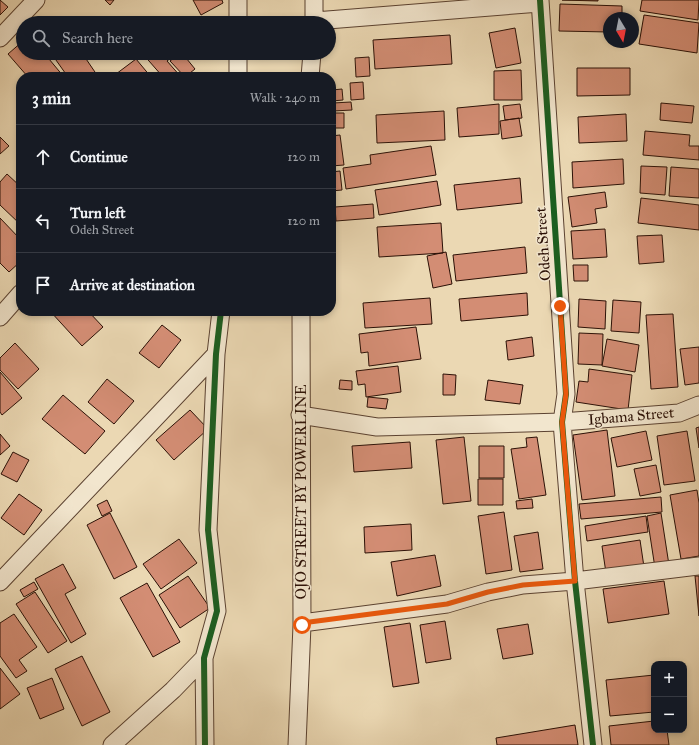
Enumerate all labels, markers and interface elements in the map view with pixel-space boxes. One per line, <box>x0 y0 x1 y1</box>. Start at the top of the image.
north arrow <box>603 12 639 48</box>
search box <box>16 16 336 60</box>
icon: search <box>30 27 52 49</box>
text: Search here <box>62 29 133 47</box>
text: 3 min <box>32 88 71 109</box>
text: Walk · 240 m <box>250 90 320 106</box>
icon: ahead <box>32 146 54 168</box>
text: Continue <box>70 148 128 166</box>
text: 120 m <box>287 149 320 165</box>
text: Turn left <box>70 204 126 222</box>
street label: Odeh Street <box>531 206 555 282</box>
icon: left <box>32 210 54 232</box>
text: 120 m <box>287 213 320 229</box>
text: Odeh Street <box>70 222 134 238</box>
icon: arrive <box>32 274 54 296</box>
text: Arrive at destination <box>70 276 195 294</box>
route end <box>551 297 569 315</box>
street label: OJO STREET BY POWERLINE <box>292 384 311 599</box>
street label: Igbama Street <box>587 403 675 429</box>
route start <box>293 616 311 634</box>
map controls <box>651 661 687 733</box>
button: + <box>651 661 687 697</box>
button: − <box>651 697 687 733</box>

